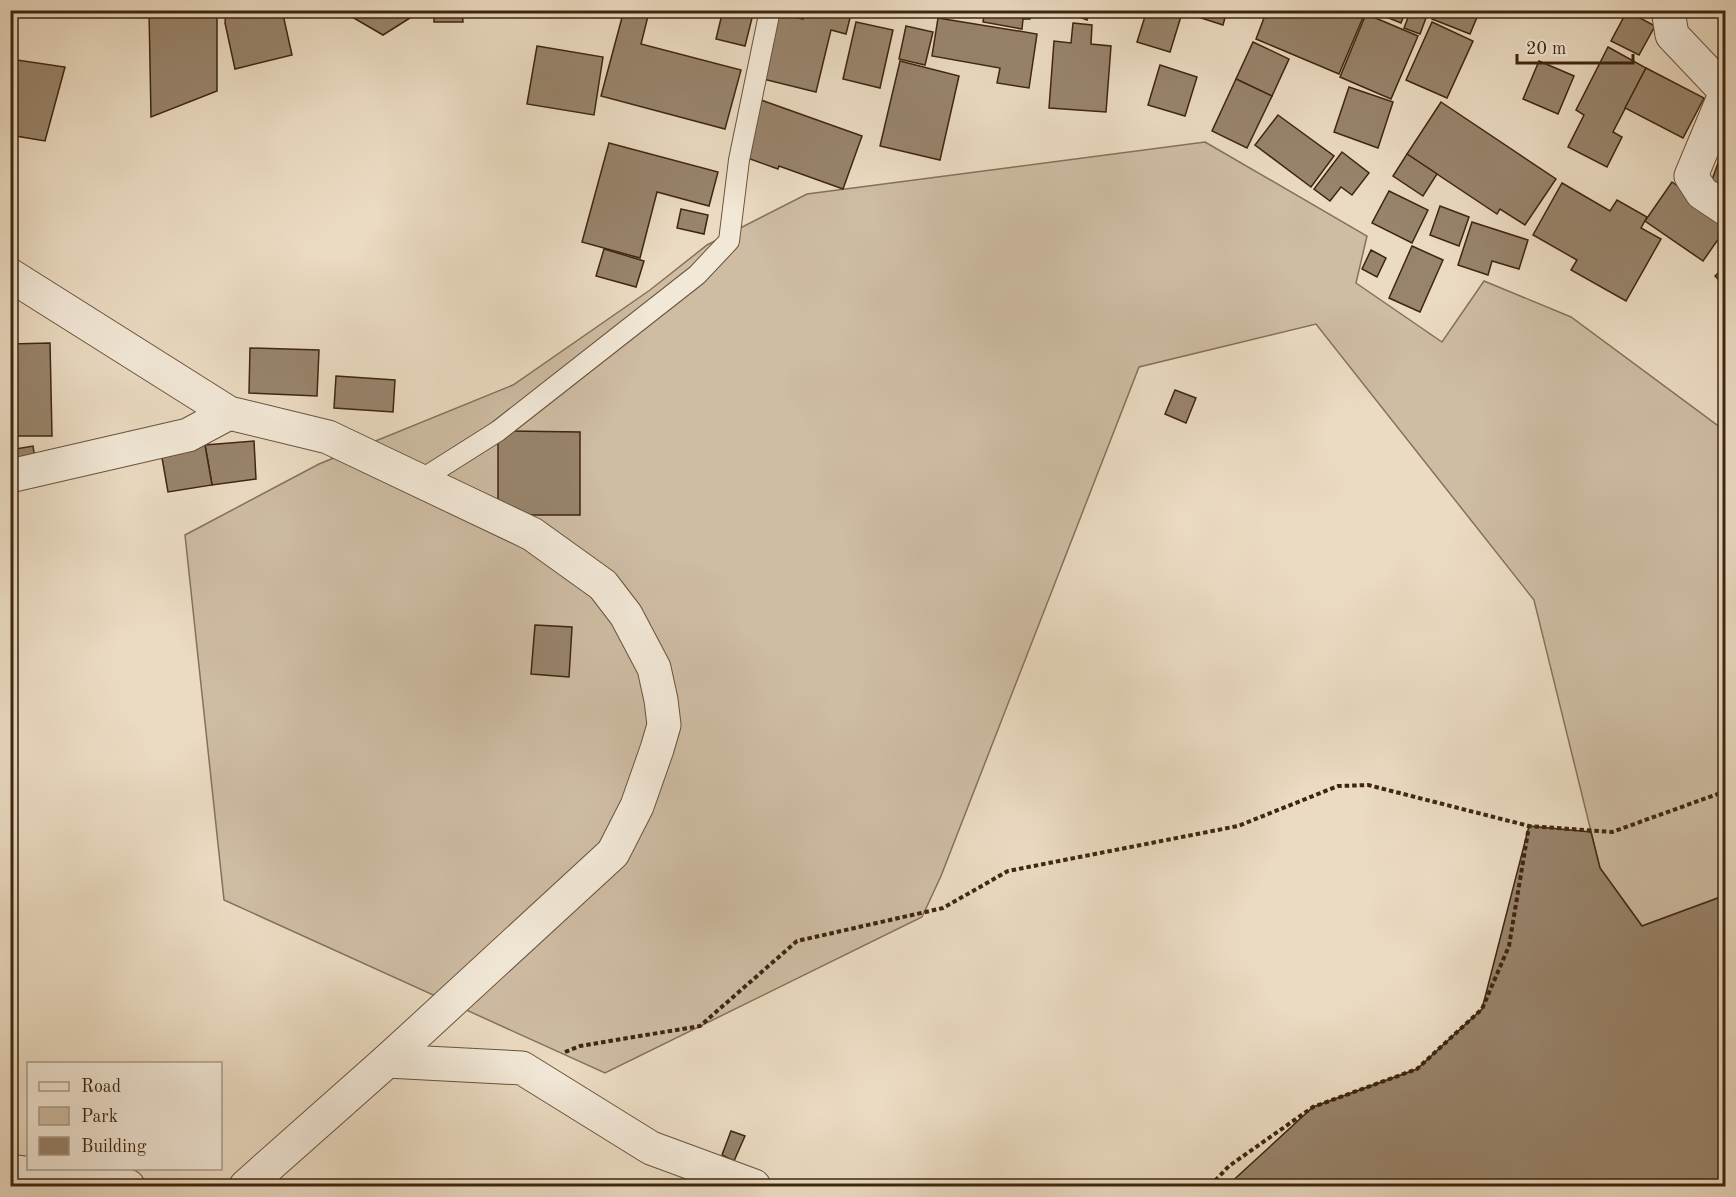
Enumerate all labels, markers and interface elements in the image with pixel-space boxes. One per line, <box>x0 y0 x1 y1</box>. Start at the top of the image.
scale bar <box>1517 27 1632 65</box>
text: 20 m <box>1526 40 1566 58</box>
legend <box>27 1062 222 1170</box>
text: Road <box>81 1078 121 1096</box>
text: Park <box>81 1108 118 1126</box>
text: Building <box>81 1138 147 1156</box>

